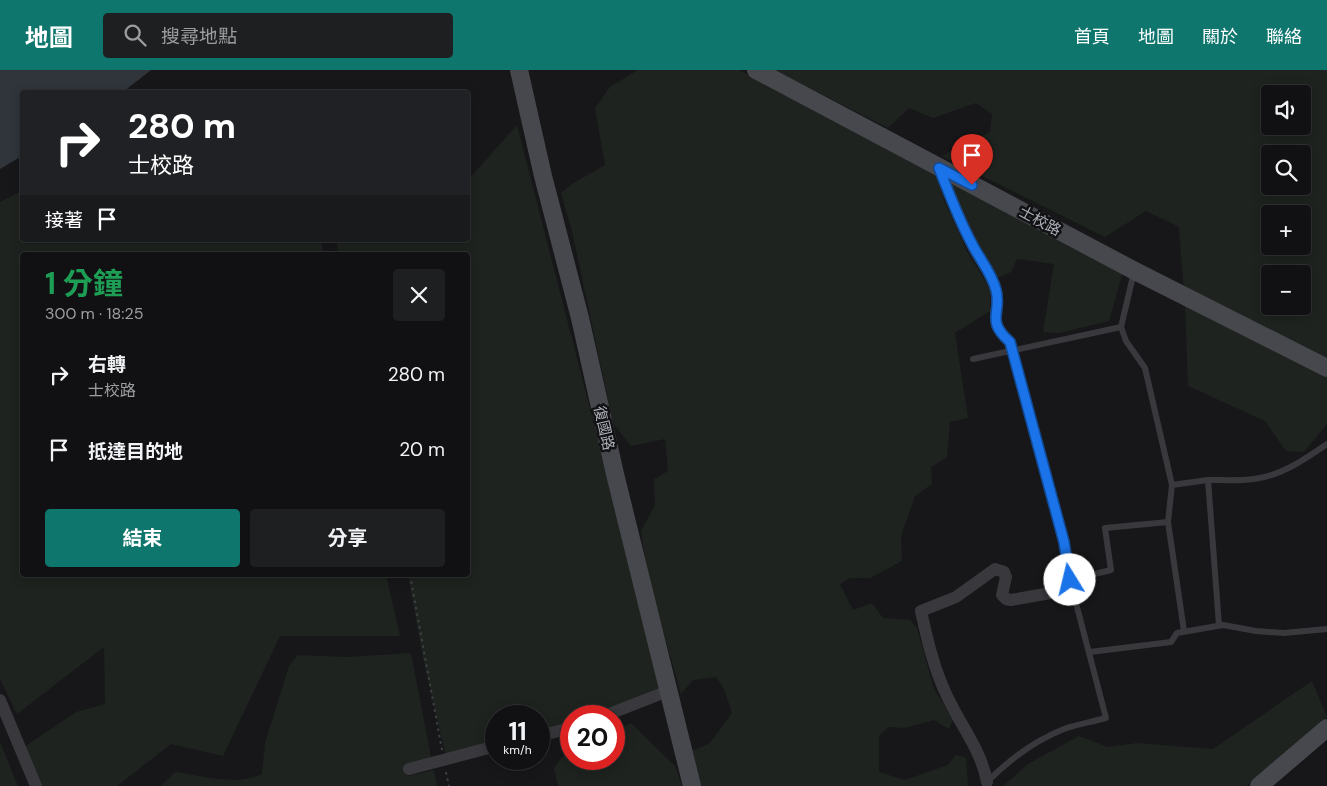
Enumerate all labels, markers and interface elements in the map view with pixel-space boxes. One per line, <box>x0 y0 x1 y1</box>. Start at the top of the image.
search box <box>103 13 453 58</box>
icon: search <box>121 21 149 49</box>
text: 地圖 <box>25 22 73 53</box>
text: 搜尋地點 <box>161 24 237 49</box>
text: 首頁 <box>1074 25 1110 49</box>
text: 地圖 <box>1138 25 1174 49</box>
text: 關於 <box>1202 25 1238 49</box>
text: 聯絡 <box>1266 25 1302 49</box>
map controls <box>1261 85 1311 315</box>
button: sound <box>1261 85 1311 135</box>
text: 280 m <box>128 103 236 149</box>
icon: right <box>45 110 110 175</box>
pin <box>951 134 993 185</box>
icon: arrive <box>958 141 986 169</box>
button: search <box>1261 145 1311 195</box>
text: 士校路 <box>128 151 194 180</box>
street label: 士校路 <box>1015 202 1065 240</box>
icon: arrive <box>93 205 121 233</box>
button: + <box>1261 205 1311 255</box>
text: 接著 <box>45 208 83 233</box>
text: 1 分鐘 <box>45 264 123 303</box>
button: − <box>1261 265 1311 315</box>
button: close <box>393 269 445 321</box>
text: 300 m · 18:25 <box>45 303 143 324</box>
text: 右轉 <box>88 352 126 377</box>
icon: right <box>45 361 73 389</box>
text: 280 m <box>388 362 445 387</box>
text: 士校路 <box>88 380 136 401</box>
street label: 復國路 <box>589 404 619 452</box>
icon: arrive <box>45 436 73 464</box>
text: 20 m <box>399 437 445 462</box>
text: 抵達目的地 <box>88 439 183 464</box>
button: 結束 <box>45 509 240 567</box>
button: 分享 <box>250 509 445 567</box>
position arrow <box>1043 553 1095 605</box>
speed limit sign: 20 <box>560 705 625 770</box>
text: 11 <box>508 715 527 748</box>
text: km/h <box>503 742 532 758</box>

